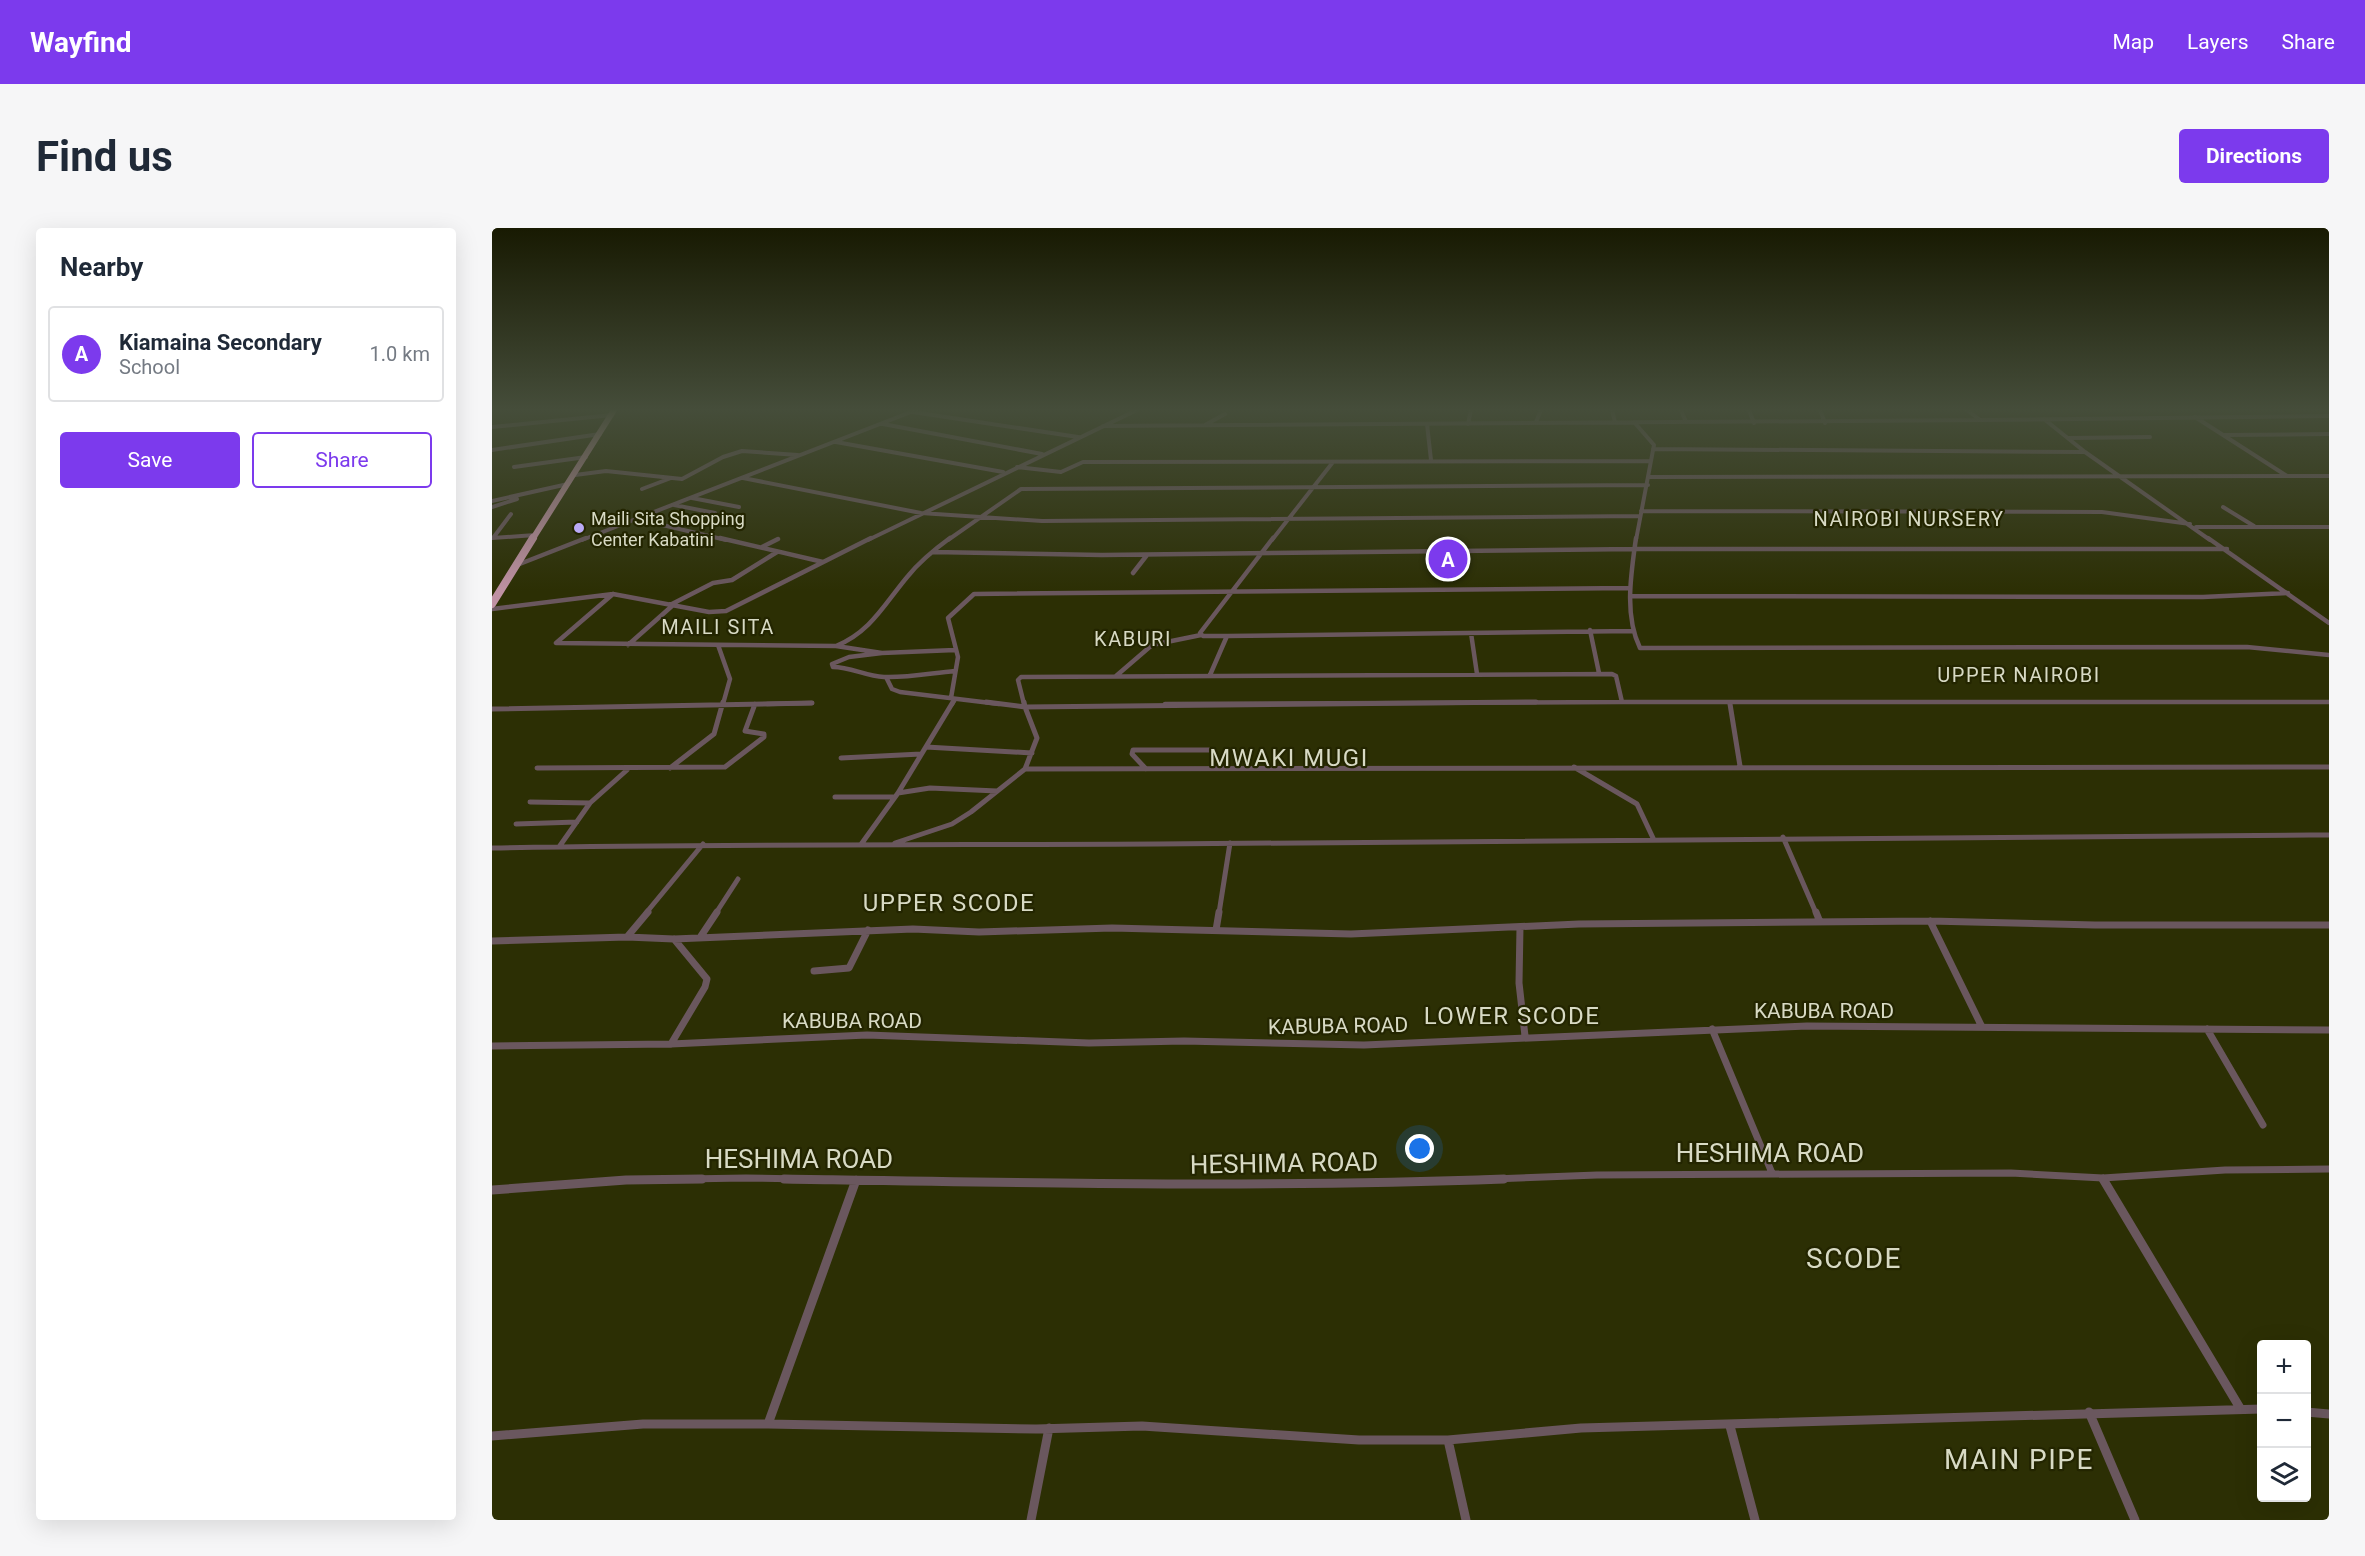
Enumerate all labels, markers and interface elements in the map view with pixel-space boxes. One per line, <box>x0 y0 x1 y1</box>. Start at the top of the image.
text: Wayfind <box>30 26 131 59</box>
text: Map <box>2112 30 2154 54</box>
text: Layers <box>2187 30 2248 54</box>
text: Share <box>2281 30 2335 54</box>
button: Directions <box>2179 129 2329 183</box>
text: Find us <box>36 132 173 181</box>
text: Nearby <box>60 252 143 282</box>
text: Kiamaina Secondary <box>119 330 322 355</box>
text: A <box>75 342 88 366</box>
text: 1.0 km <box>370 342 430 366</box>
text: School <box>119 355 180 379</box>
button: Save <box>60 432 240 488</box>
button: Share <box>252 432 432 488</box>
district label: NAIROBI NURSERY <box>1813 507 2005 531</box>
place label: Maili Sita Shopping Center Kabatini <box>591 508 745 550</box>
marker: Maili Sita Shopping Center Kabatini <box>572 521 586 535</box>
pin: A <box>1428 536 1468 582</box>
district label: MAILI SITA <box>661 615 775 639</box>
district label: KABURI <box>1094 627 1172 651</box>
district label: UPPER NAIROBI <box>1937 663 2101 687</box>
district label: MWAKI MUGI <box>1209 744 1369 772</box>
district label: UPPER SCODE <box>863 889 1035 917</box>
street label: KABUBA ROAD <box>1754 999 1894 1023</box>
district label: LOWER SCODE <box>1424 1002 1600 1030</box>
street label: KABUBA ROAD <box>782 1009 922 1033</box>
street label: KABUBA ROAD <box>1268 1013 1408 1039</box>
your location <box>1405 1134 1434 1163</box>
street label: HESHIMA ROAD <box>1676 1138 1864 1168</box>
street label: HESHIMA ROAD <box>705 1144 893 1174</box>
street label: HESHIMA ROAD <box>1190 1146 1378 1180</box>
district label: SCODE <box>1806 1242 1902 1275</box>
map controls <box>2257 1340 2311 1502</box>
button: + <box>2257 1340 2311 1394</box>
button: − <box>2257 1394 2311 1448</box>
district label: MAIN PIPE <box>1944 1443 2094 1476</box>
button: layers <box>2257 1448 2311 1502</box>

